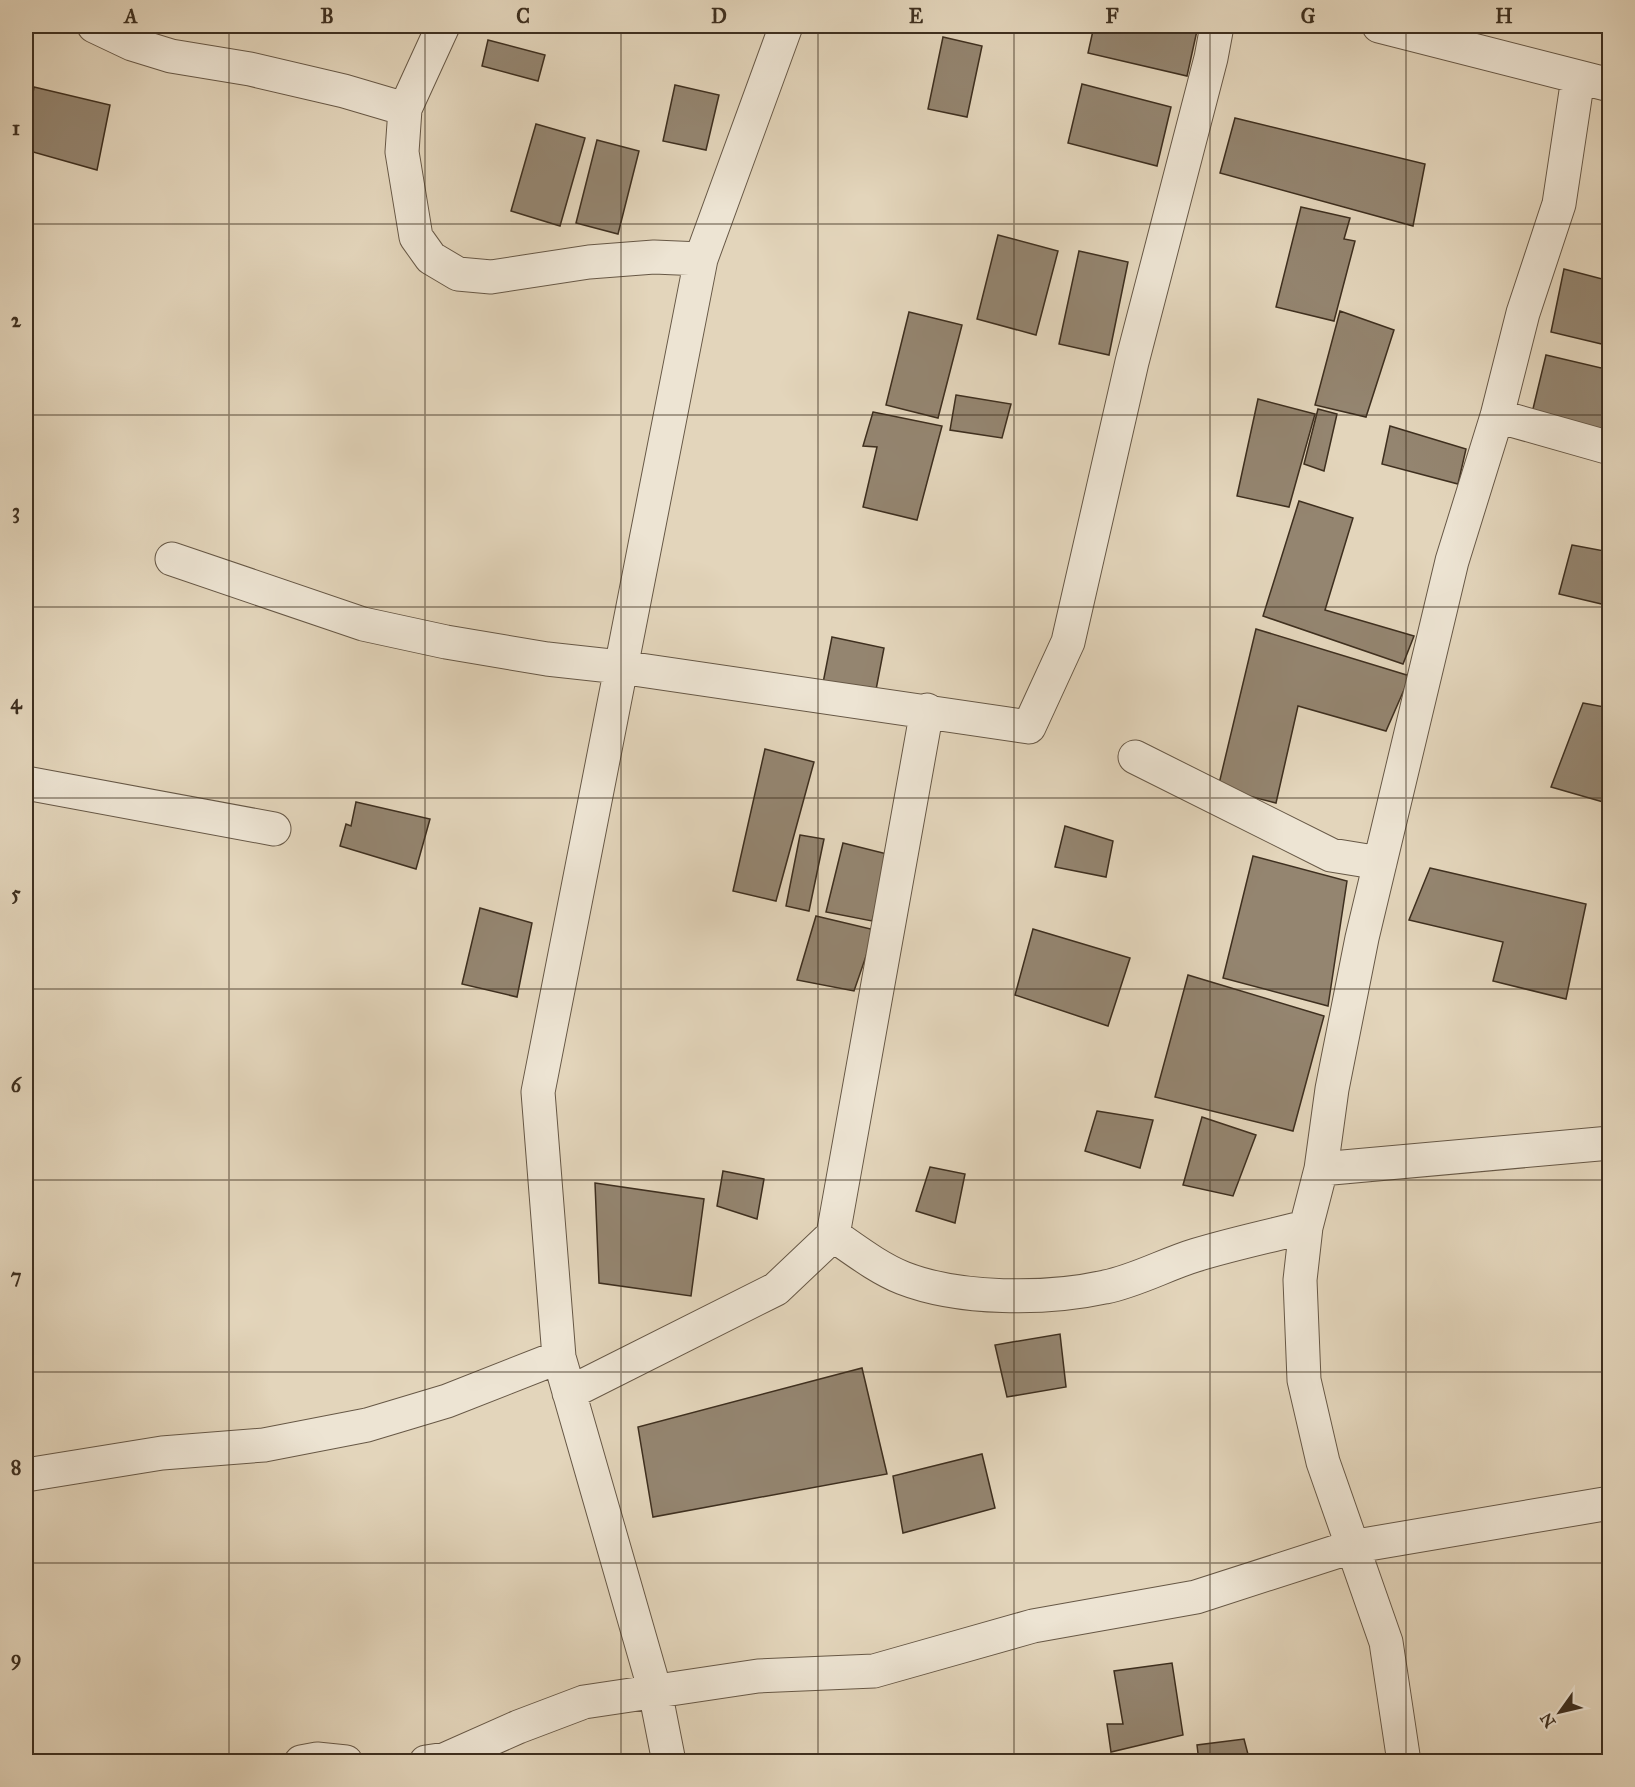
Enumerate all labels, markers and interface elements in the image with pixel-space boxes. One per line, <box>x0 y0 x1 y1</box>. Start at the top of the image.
text: A <box>122 4 138 28</box>
text: B <box>320 4 334 28</box>
text: C <box>516 4 530 28</box>
text: D <box>711 4 727 28</box>
text: E <box>909 4 924 28</box>
text: F <box>1105 4 1119 28</box>
text: G <box>1301 4 1316 28</box>
text: H <box>1495 4 1513 28</box>
text: 1 <box>12 116 20 140</box>
text: 2 <box>11 308 22 332</box>
text: 3 <box>12 499 20 524</box>
text: 4 <box>10 690 22 715</box>
text: 5 <box>11 881 21 905</box>
text: 6 <box>11 1073 23 1097</box>
text: 7 <box>11 1264 22 1288</box>
text: 8 <box>11 1455 21 1479</box>
text: 9 <box>11 1646 21 1671</box>
north arrow <box>1530 1682 1590 1742</box>
text: N <box>1536 1709 1560 1731</box>

